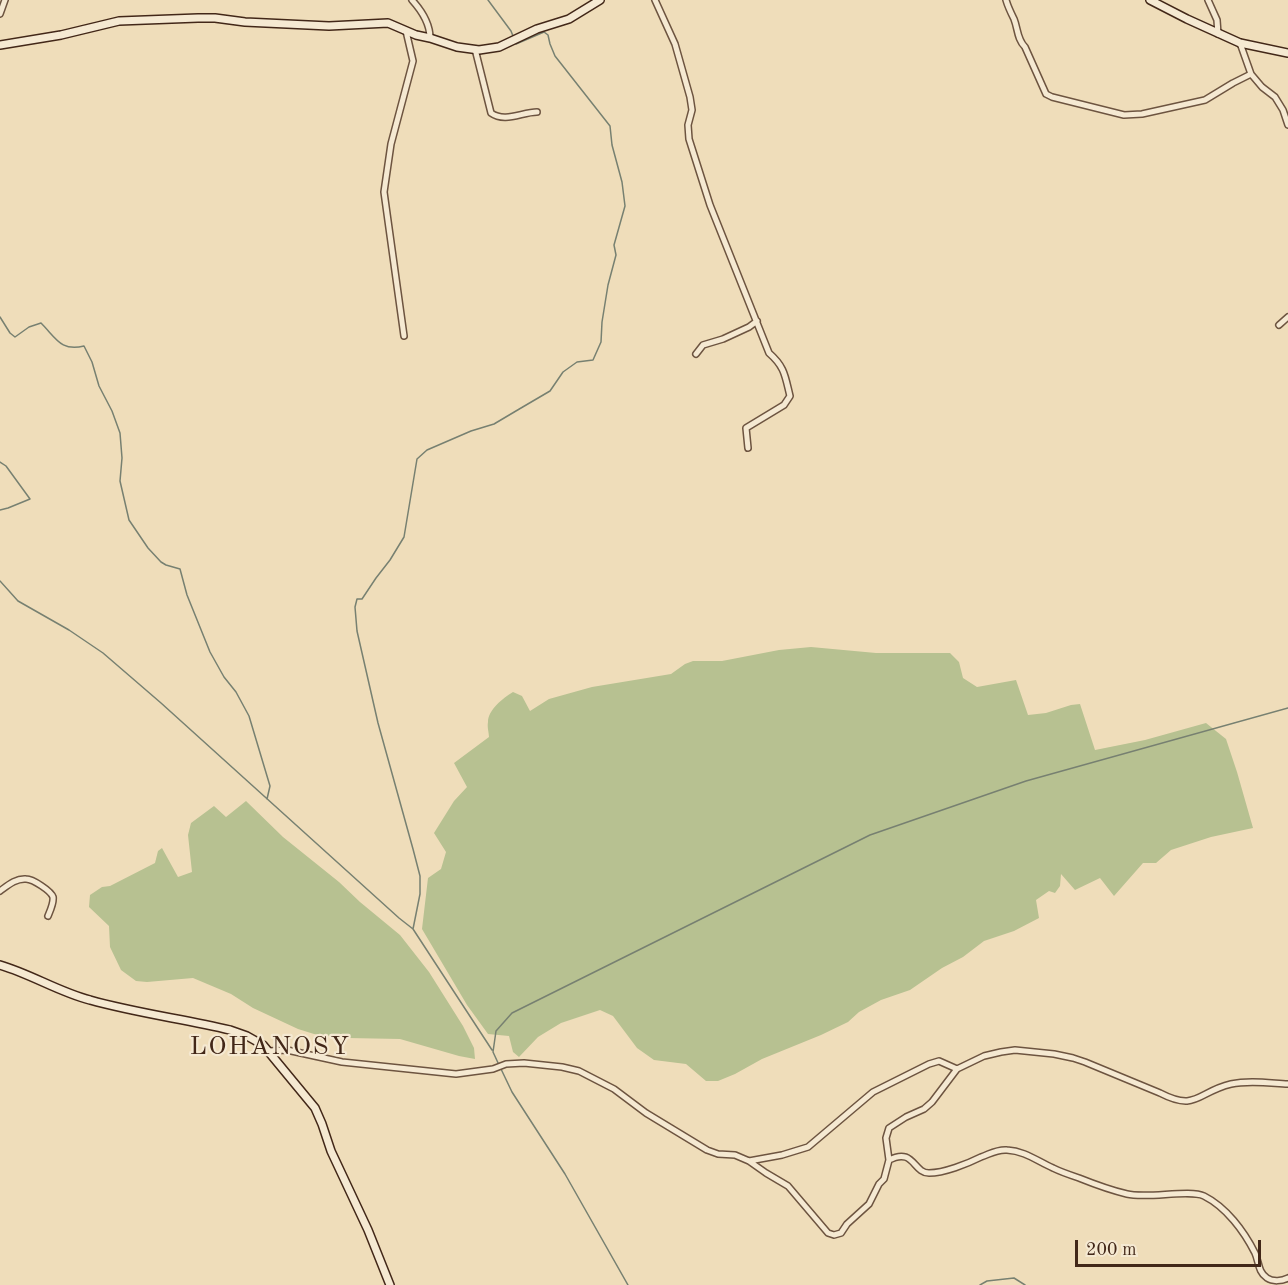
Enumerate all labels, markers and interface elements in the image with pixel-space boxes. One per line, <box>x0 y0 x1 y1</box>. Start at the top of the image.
district label: LOHANOSY <box>189 1031 351 1063</box>
scale bar <box>1078 1228 1264 1266</box>
text: 200 m <box>1086 1241 1137 1259</box>

